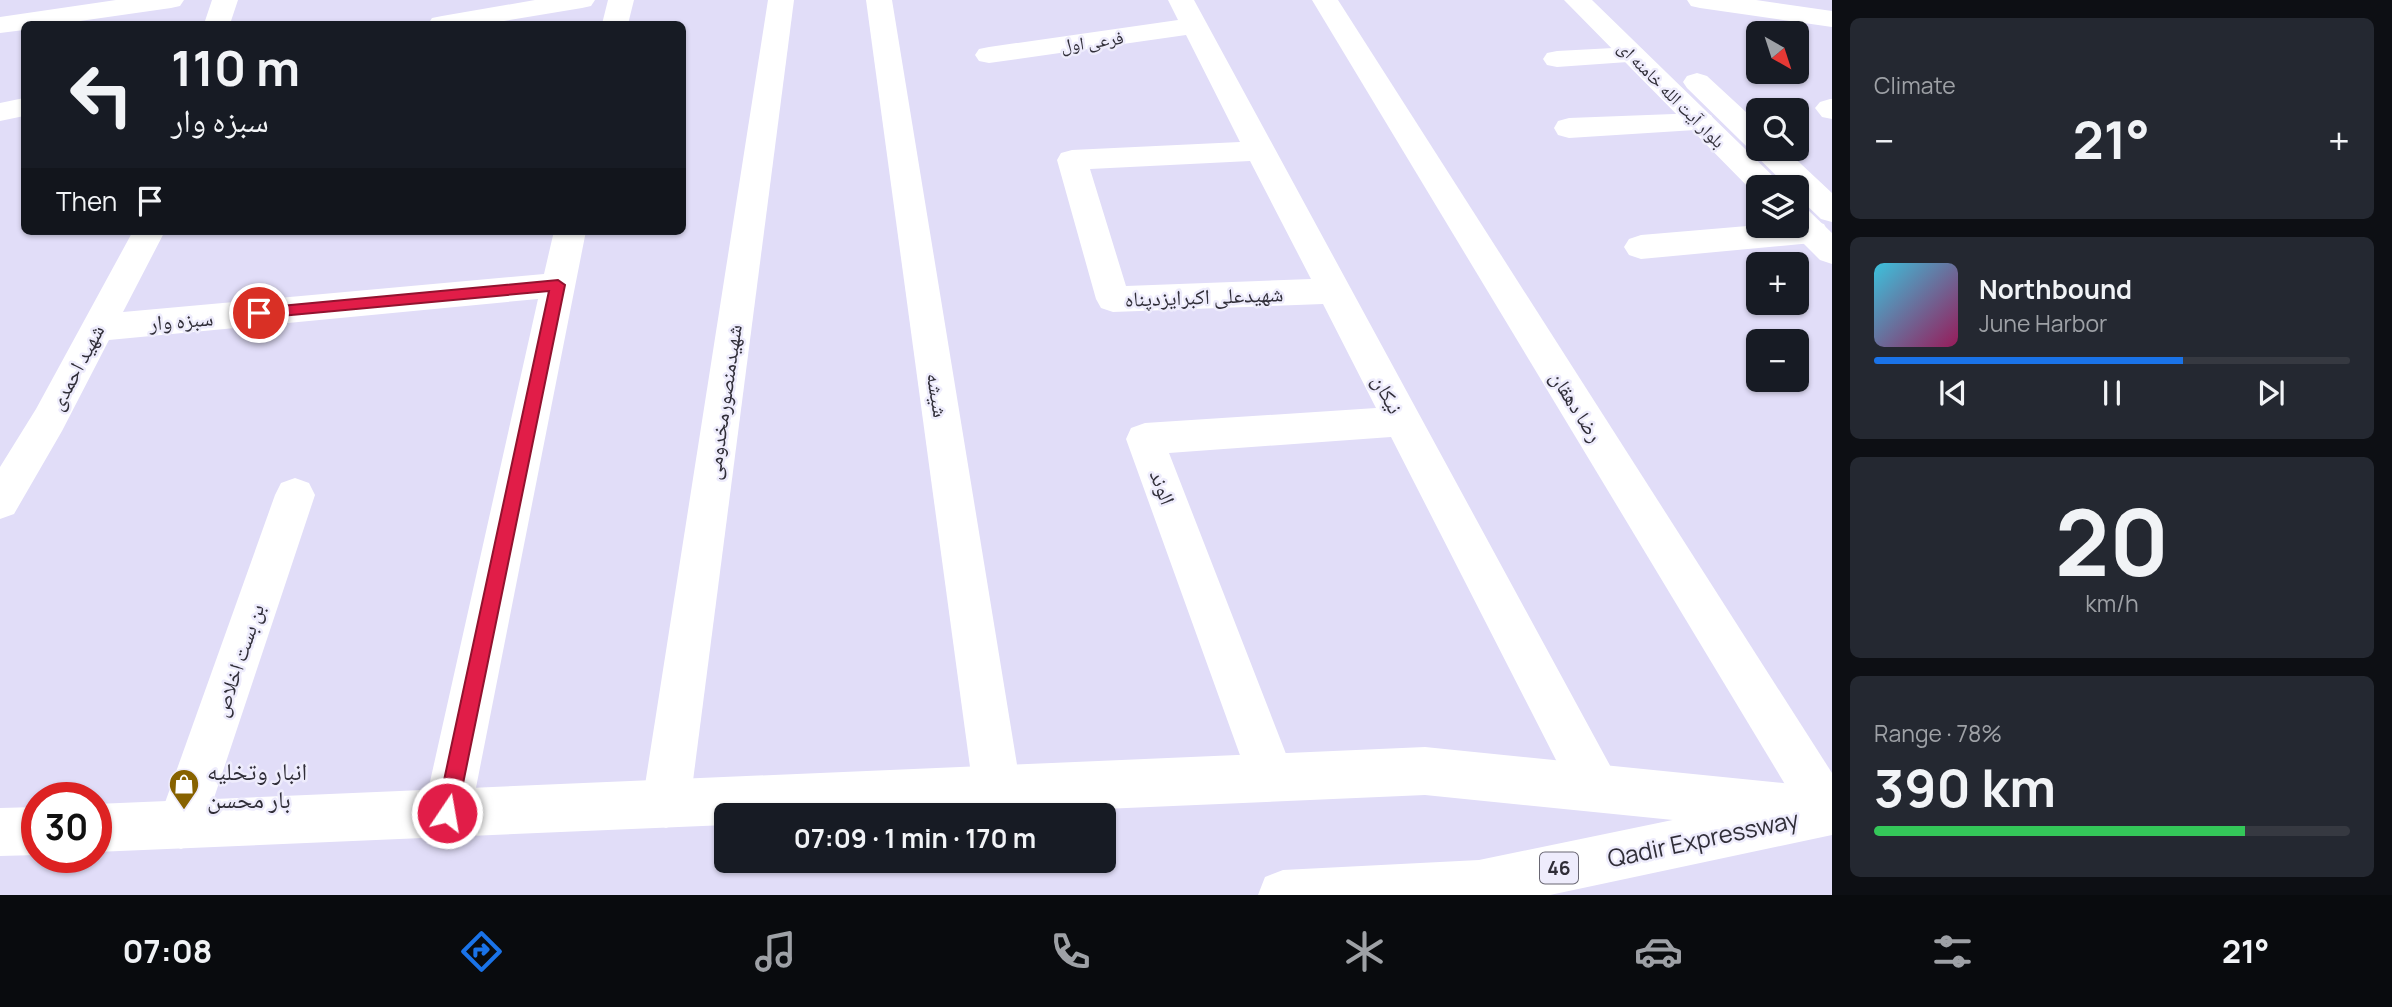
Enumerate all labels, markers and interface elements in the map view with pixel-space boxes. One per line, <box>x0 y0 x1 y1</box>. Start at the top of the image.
north arrow <box>1746 21 1810 84</box>
map controls <box>1746 21 1809 392</box>
street label: فرعی اول <box>1059 25 1125 57</box>
text: 110 m <box>171 34 300 101</box>
street label: بلوار آیت الله خامنه ای <box>1613 35 1731 153</box>
icon: left <box>56 49 147 140</box>
text: Climate <box>1874 69 1956 101</box>
text: سبزه وار <box>171 98 269 142</box>
button: search <box>1746 98 1809 161</box>
text: 21° <box>2073 104 2150 175</box>
text: − <box>1874 114 1895 166</box>
text: + <box>2328 114 2350 166</box>
button: layers <box>1746 175 1809 238</box>
icon: arrive <box>131 182 169 220</box>
text: Then <box>56 183 117 219</box>
button: + <box>1746 252 1809 315</box>
text: Northbound <box>1979 271 2132 307</box>
street label: شهیدعلی اکبرایزدپناه <box>1124 279 1284 313</box>
pin <box>229 283 289 343</box>
icon: arrive <box>240 294 278 332</box>
street label: سبزه وار <box>147 303 214 337</box>
text: June Harbor <box>1979 307 2107 339</box>
street label: شهید احمدی <box>42 319 110 415</box>
street label: شهیدمنصورمخدومی <box>698 322 748 482</box>
button: − <box>1746 329 1809 392</box>
street label: رضا دهقان <box>1544 365 1610 447</box>
street label: نیکان <box>1366 370 1410 418</box>
street label: شیشه <box>921 371 955 419</box>
icon: previous <box>1934 374 1972 412</box>
icon: pause <box>2093 374 2131 412</box>
icon: next <box>2252 374 2290 412</box>
street label: الوند <box>1144 466 1182 508</box>
text: 20 <box>2055 479 2169 603</box>
text: km/h <box>2085 587 2139 619</box>
street label: بن بست اخلاص <box>206 600 270 720</box>
text: Range · 78% <box>1874 717 2002 749</box>
text: 390 km <box>1874 752 2056 823</box>
place label: انبار وتخلیه بار محسن <box>207 754 307 815</box>
shop icon: انبار وتخلیه بار محسن <box>167 767 201 811</box>
position arrow <box>410 776 484 850</box>
speed limit sign: 30 <box>21 782 112 873</box>
street label: Qadir Expressway <box>1604 802 1802 874</box>
text: 07:09 · 1 min · 170 m <box>794 820 1036 856</box>
road number: 46 <box>1540 852 1578 884</box>
icon: directions <box>457 927 506 976</box>
icon: music <box>751 927 800 976</box>
icon: phone <box>1046 927 1095 976</box>
icon: climate <box>1340 927 1389 976</box>
icon: car <box>1634 927 1683 976</box>
icon: filters <box>1928 927 1977 976</box>
text: 07:08 <box>123 929 212 973</box>
text: 21° <box>2222 929 2269 973</box>

